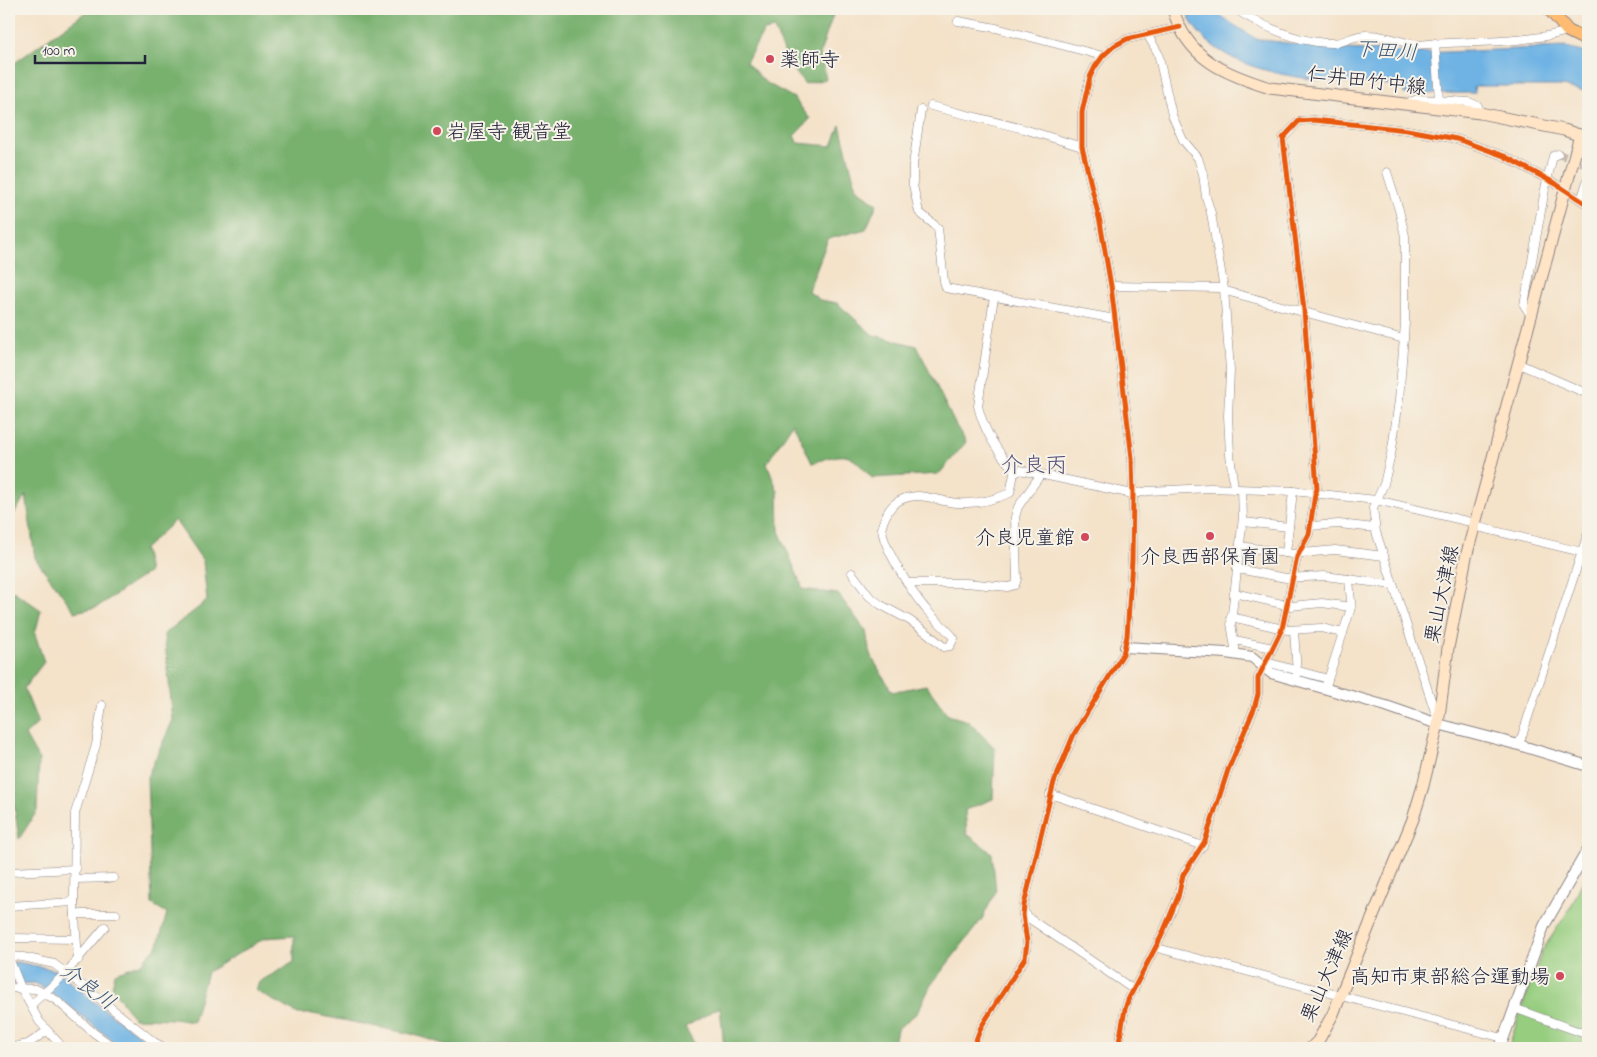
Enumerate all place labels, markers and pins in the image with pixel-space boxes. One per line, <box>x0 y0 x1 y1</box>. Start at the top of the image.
place label: 薬師寺 <box>780 47 840 76</box>
marker: 薬師寺 <box>764 53 776 65</box>
place label: 岩屋寺 観音堂 <box>447 119 572 148</box>
marker: 岩屋寺 観音堂 <box>431 125 443 137</box>
place label: 介良児童館 <box>975 525 1075 554</box>
marker: 介良西部保育園 <box>1204 530 1216 542</box>
marker: 介良児童館 <box>1079 531 1091 543</box>
place label: 介良西部保育園 <box>1140 544 1280 573</box>
place label: 高知市東部総合運動場 <box>1350 964 1550 993</box>
marker: 高知市東部総合運動場 <box>1554 970 1566 982</box>

